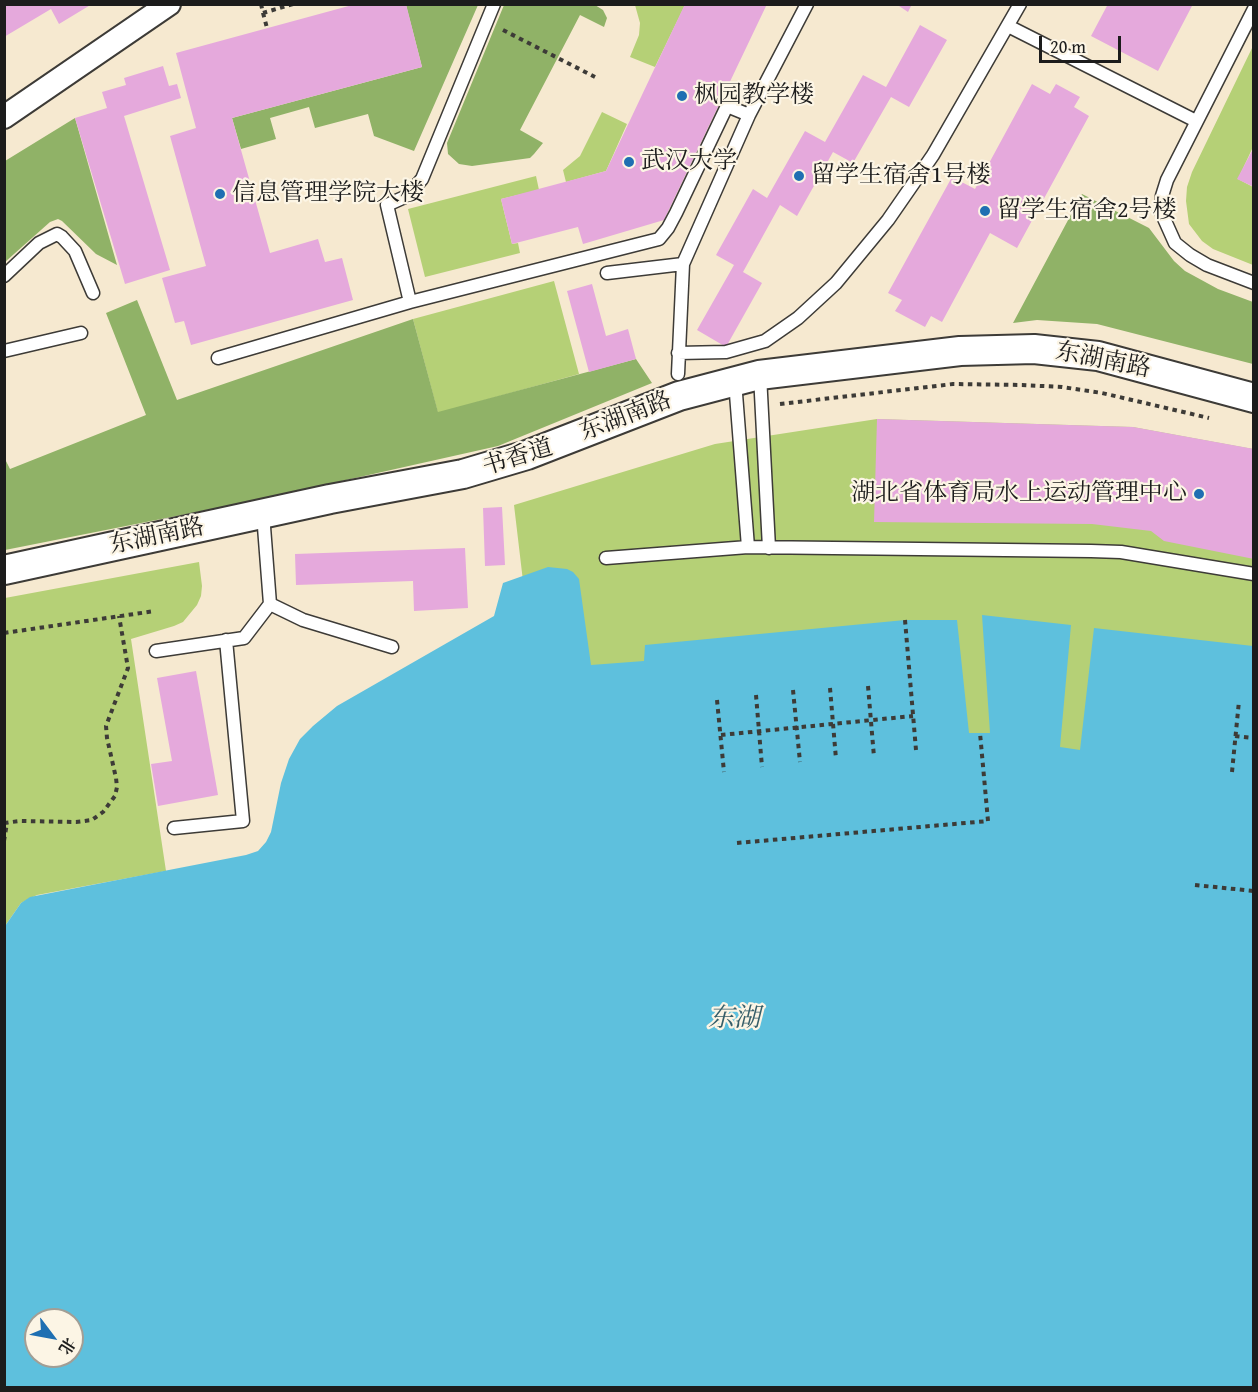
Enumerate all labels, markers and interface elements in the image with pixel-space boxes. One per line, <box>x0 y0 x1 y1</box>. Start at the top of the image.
scale bar <box>1042 24 1124 62</box>
text: 20 m <box>1050 33 1086 60</box>
place label: 枫园教学楼 <box>694 82 814 110</box>
marker: 枫园教学楼 <box>675 89 689 103</box>
place label: 武汉大学 <box>641 148 737 176</box>
marker: 武汉大学 <box>622 155 636 169</box>
place label: 留学生宿舍1号楼 <box>811 162 991 190</box>
marker: 留学生宿舍1号楼 <box>792 169 806 183</box>
place label: 信息管理学院大楼 <box>232 180 424 208</box>
marker: 信息管理学院大楼 <box>213 187 227 201</box>
place label: 留学生宿舍2号楼 <box>997 197 1177 225</box>
marker: 留学生宿舍2号楼 <box>978 204 992 218</box>
street label: 东湖南路 <box>1053 338 1153 384</box>
street label: 东湖南路 <box>576 386 676 448</box>
street label: 书香道 <box>479 434 557 482</box>
place label: 湖北省体育局水上运动管理中心 <box>851 480 1187 508</box>
marker: 湖北省体育局水上运动管理中心 <box>1192 487 1206 501</box>
street label: 东湖南路 <box>107 513 207 561</box>
water label: 东湖 <box>708 1003 760 1035</box>
north arrow <box>24 1308 84 1368</box>
text: 北 <box>53 1333 82 1360</box>

